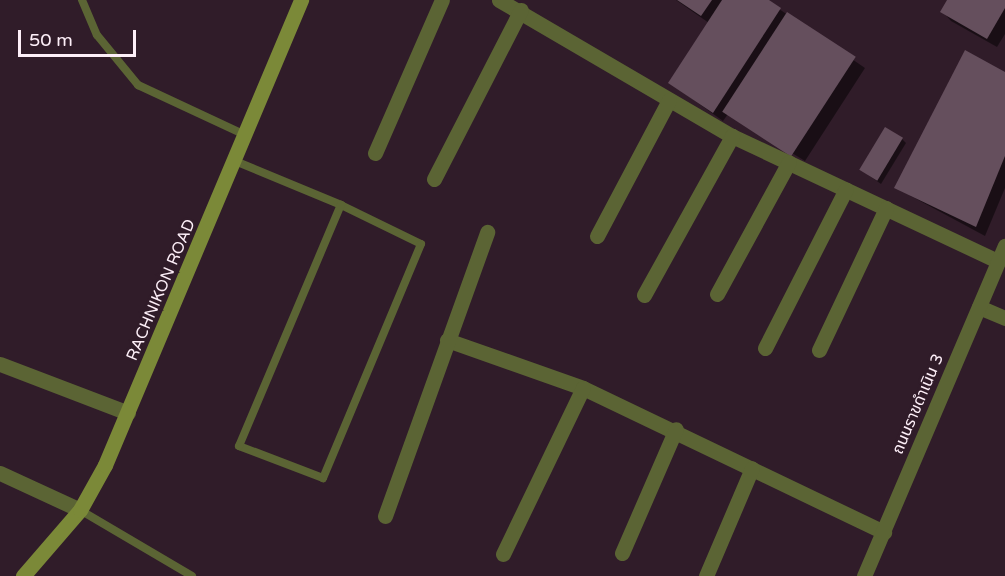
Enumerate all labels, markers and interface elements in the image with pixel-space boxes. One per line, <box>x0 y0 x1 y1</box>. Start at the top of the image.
scale bar <box>21 18 140 56</box>
text: 50 m <box>29 29 73 51</box>
street label: RACHNIKON ROAD <box>122 216 200 364</box>
street label: ถนนราขดำเนิน 3 <box>888 351 948 457</box>

